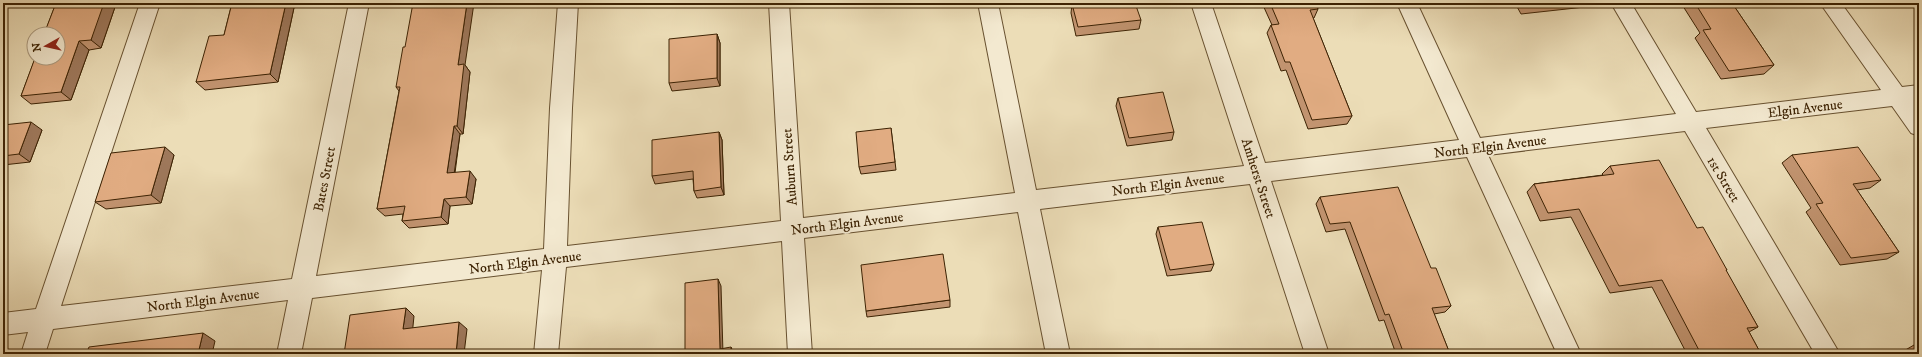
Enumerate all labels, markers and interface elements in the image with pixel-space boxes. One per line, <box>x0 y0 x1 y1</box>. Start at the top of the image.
north arrow <box>26 26 66 66</box>
text: N <box>30 42 45 53</box>
street label: Elgin Avenue <box>1767 95 1844 123</box>
street label: Auburn Street <box>778 127 802 206</box>
street label: North Elgin Avenue <box>1433 131 1548 163</box>
street label: Amherst Street <box>1237 136 1280 221</box>
street label: Bates Street <box>310 145 340 213</box>
street label: 1st Street <box>1702 153 1744 206</box>
street label: North Elgin Avenue <box>1111 169 1226 201</box>
street label: North Elgin Avenue <box>790 208 905 240</box>
street label: North Elgin Avenue <box>468 247 583 279</box>
street label: North Elgin Avenue <box>146 285 261 317</box>

